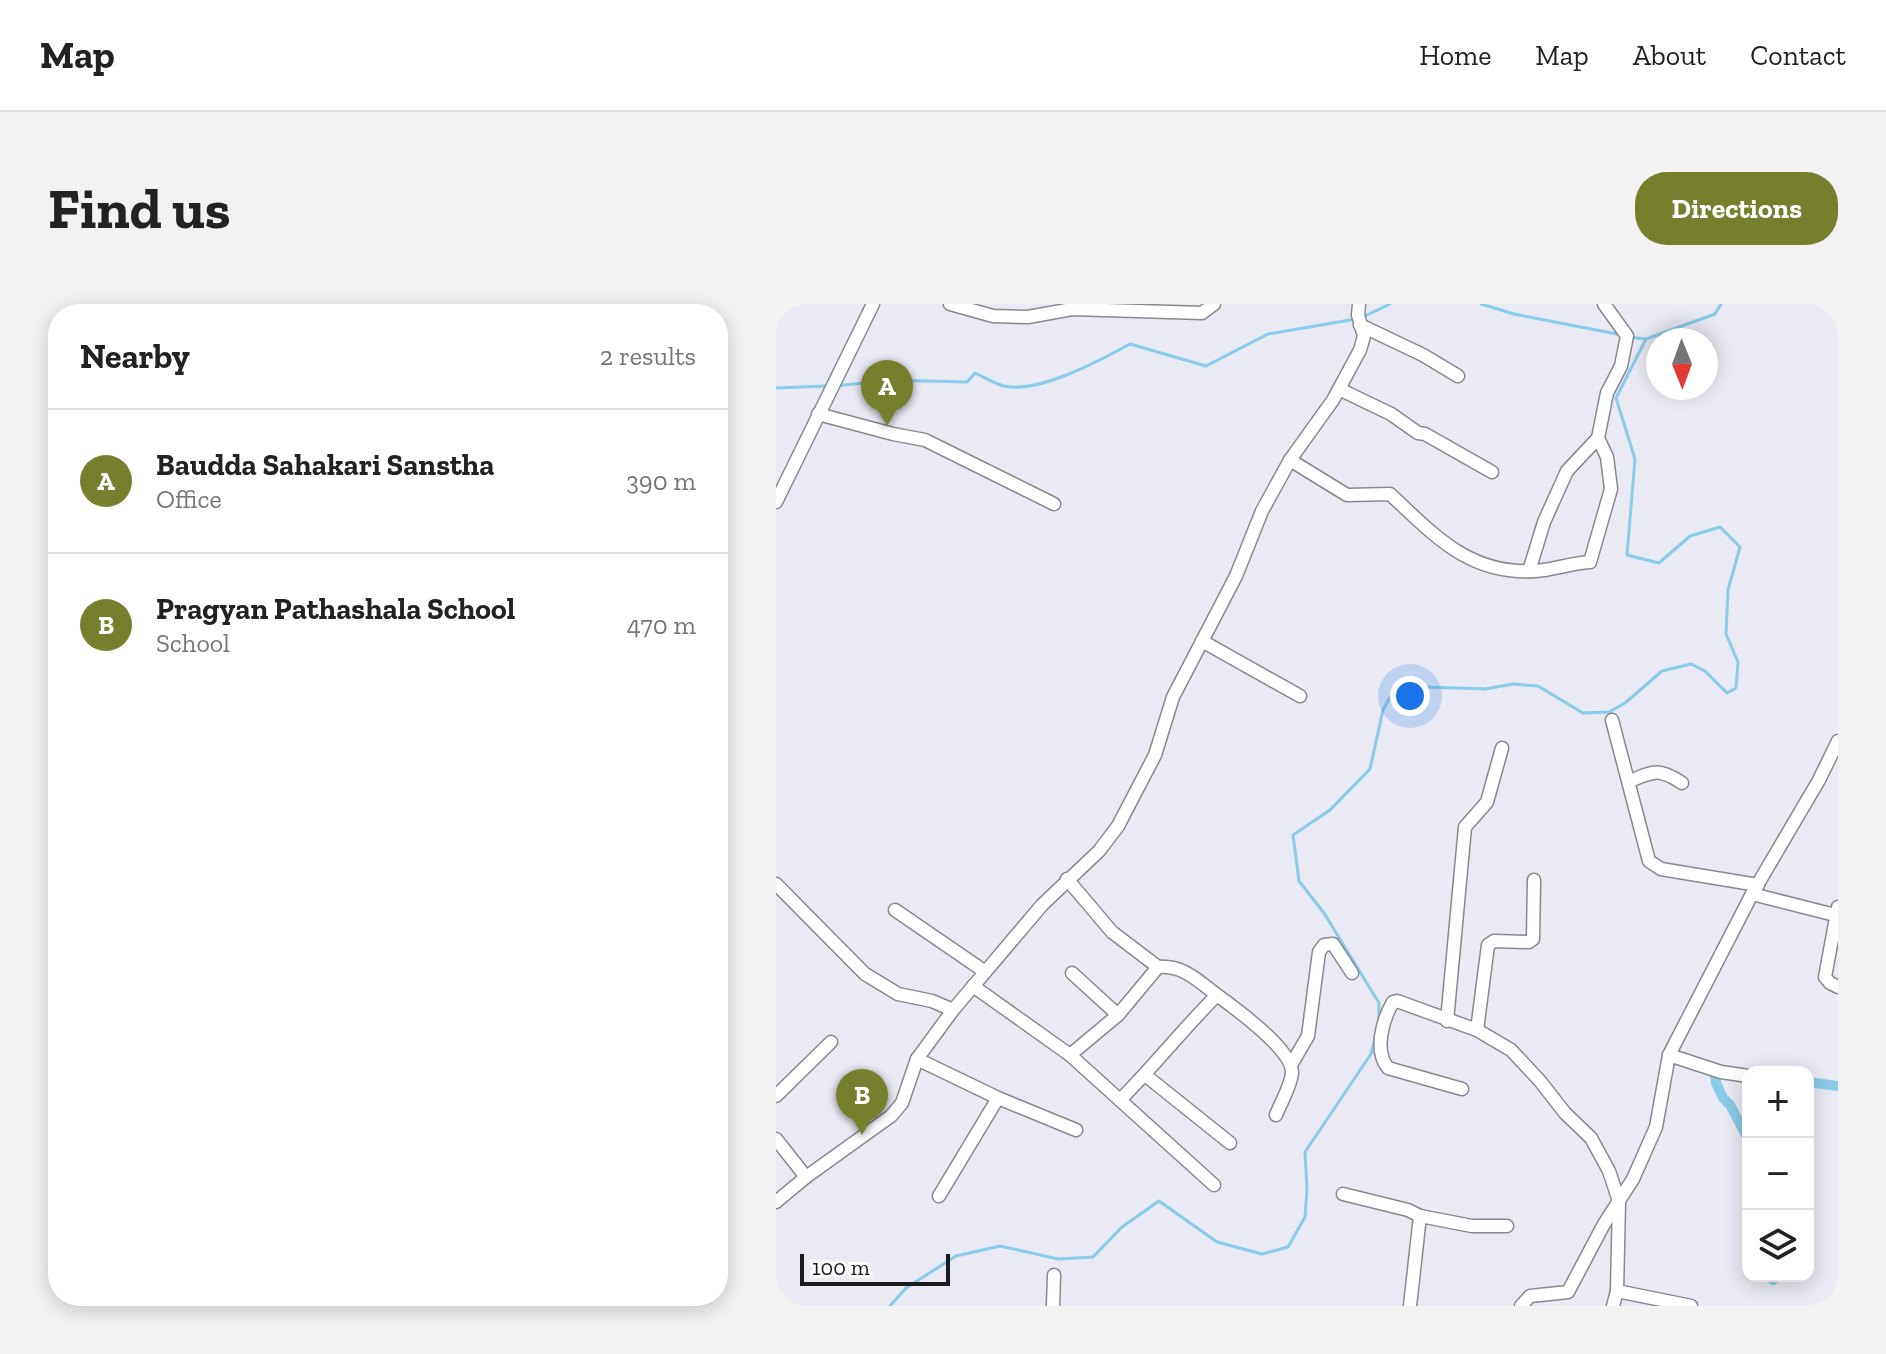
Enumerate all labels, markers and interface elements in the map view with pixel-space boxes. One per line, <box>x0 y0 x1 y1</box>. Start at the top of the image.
text: Map <box>40 32 115 78</box>
text: Home <box>1419 39 1491 72</box>
text: Map <box>1535 39 1589 72</box>
text: About <box>1633 39 1706 72</box>
text: Contact <box>1750 39 1846 72</box>
button: Directions <box>1635 172 1838 245</box>
text: Find us <box>48 175 231 242</box>
north arrow <box>1646 328 1718 400</box>
text: Nearby <box>80 336 190 377</box>
text: 2 results <box>600 340 696 372</box>
pin: A <box>861 360 913 426</box>
text: Baudda Sahakari Sanstha <box>156 447 494 483</box>
text: A <box>97 465 115 497</box>
text: 390 m <box>626 465 696 497</box>
text: Office <box>156 483 222 515</box>
text: Pragyan Pathashala School <box>156 591 515 627</box>
text: B <box>98 609 114 641</box>
text: 470 m <box>627 609 696 641</box>
text: School <box>156 627 230 659</box>
your location <box>1390 676 1430 716</box>
map controls <box>1742 1066 1814 1282</box>
button: + <box>1742 1066 1814 1138</box>
pin: B <box>836 1069 888 1135</box>
button: − <box>1742 1138 1814 1210</box>
button: layers <box>1742 1210 1814 1282</box>
scale bar <box>800 1250 950 1286</box>
text: 100 m <box>812 1254 870 1281</box>

